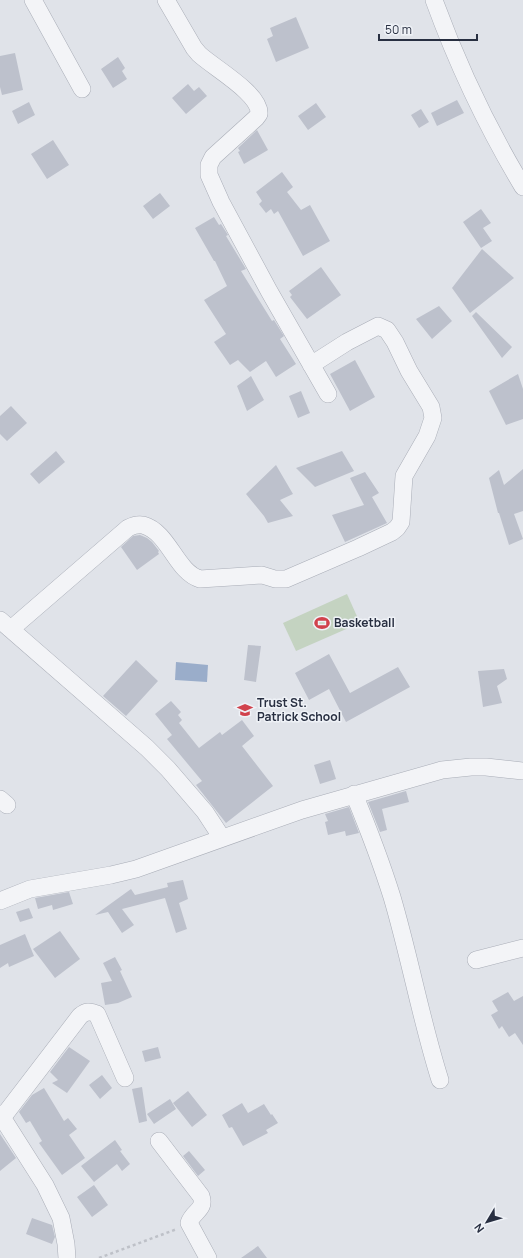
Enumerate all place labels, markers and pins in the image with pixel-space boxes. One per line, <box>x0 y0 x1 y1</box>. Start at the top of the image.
sports icon: Basketball <box>313 614 331 632</box>
place label: Basketball <box>334 614 395 631</box>
place label: Trust St. Patrick School <box>257 694 341 725</box>
school or university icon: Trust St. Patrick School <box>236 701 254 719</box>

